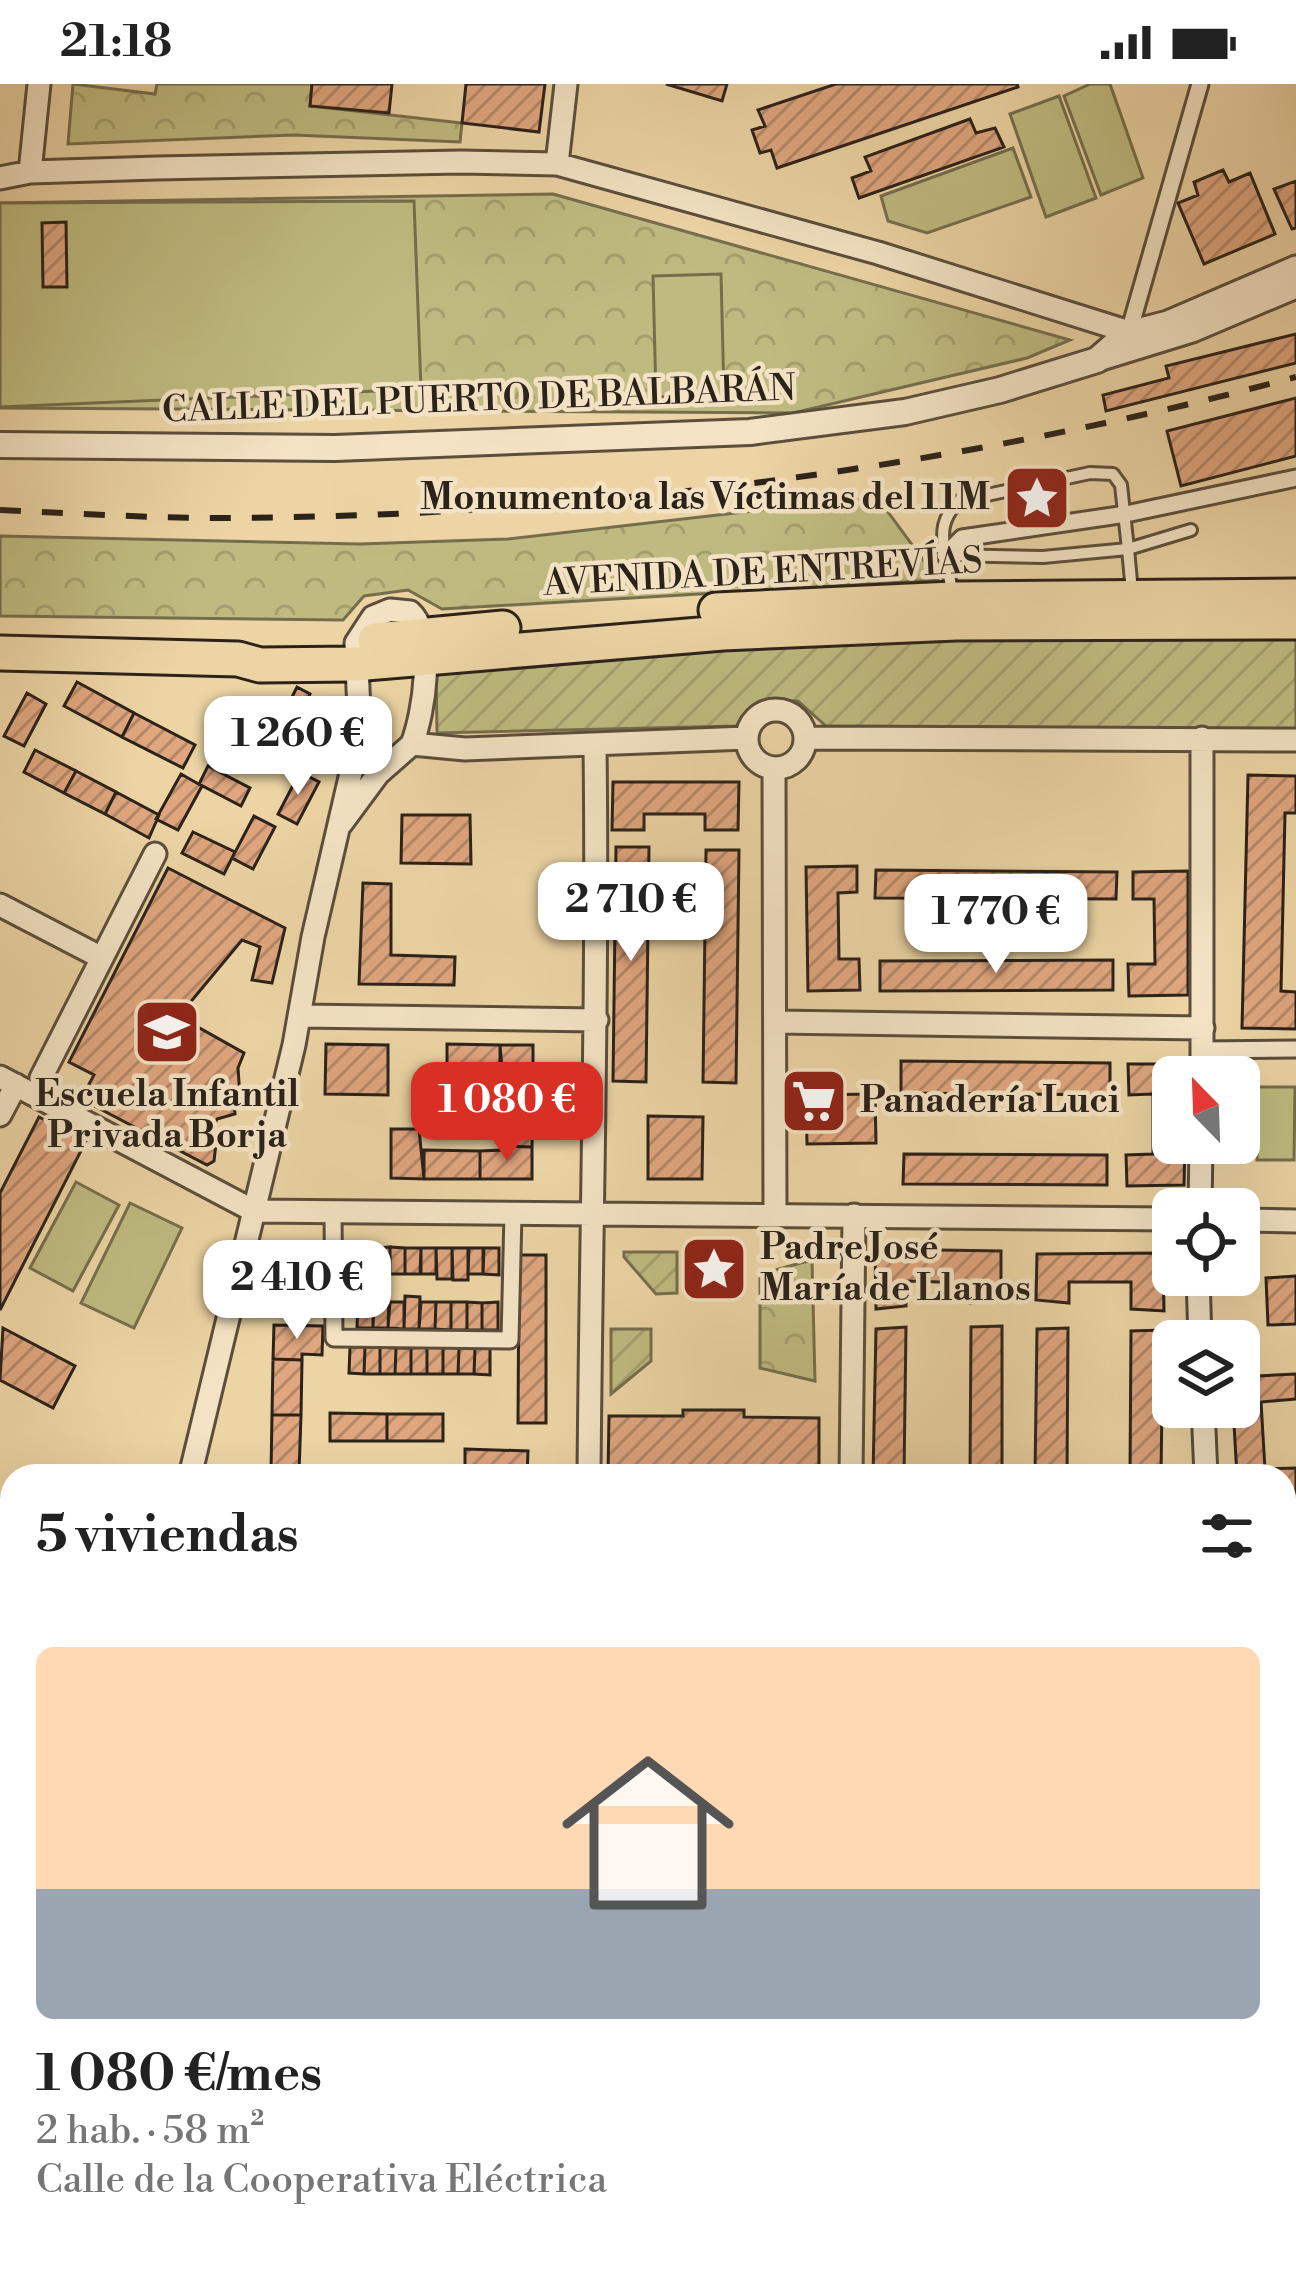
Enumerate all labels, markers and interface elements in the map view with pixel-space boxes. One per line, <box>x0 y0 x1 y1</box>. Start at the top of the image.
text: 21:18 <box>60 14 172 71</box>
street label: CALLE DEL PUERTO DE BALBARÁN <box>161 363 797 434</box>
place icon: Monumento a las Víctimas del 11M <box>1002 463 1072 533</box>
place label: Monumento a las Víctimas del 11M <box>420 476 990 521</box>
street label: AVENIDA DE ENTREVÍAS <box>541 536 984 607</box>
pin: 1 260 € <box>187 696 409 798</box>
text: 1 260 € <box>231 710 365 759</box>
pin: 2 710 € <box>520 862 742 964</box>
pin: 1 770 € <box>885 874 1107 976</box>
text: 2 710 € <box>565 876 697 925</box>
text: 1 770 € <box>931 888 1061 937</box>
school or university icon: Escuela Infantil Privada Borja <box>132 997 202 1067</box>
north arrow <box>1152 1056 1260 1164</box>
map controls <box>1152 1056 1260 1428</box>
pin: 1 080 € <box>396 1062 618 1164</box>
supermarket icon: Panadería Luci <box>779 1066 849 1136</box>
place label: Escuela Infantil Privada Borja <box>35 1073 299 1159</box>
text: 1 080 € <box>438 1076 576 1125</box>
place label: Panadería Luci <box>860 1079 1119 1124</box>
button: locate <box>1152 1188 1260 1296</box>
place label: Padre José María de Llanos <box>760 1226 1031 1312</box>
place icon: Padre José María de Llanos <box>679 1234 749 1304</box>
pin: 2 410 € <box>186 1240 408 1342</box>
text: 2 410 € <box>230 1254 364 1303</box>
button: layers <box>1152 1320 1260 1428</box>
icon: filters <box>1194 1503 1260 1569</box>
text: 5 viviendas <box>36 1504 299 1568</box>
icon: home <box>540 1725 756 1941</box>
text: 1 080 €/mes <box>36 2043 322 2107</box>
text: 2 hab. · 58 m² <box>36 2107 264 2156</box>
text: Calle de la Cooperativa Eléctrica <box>36 2156 607 2205</box>

